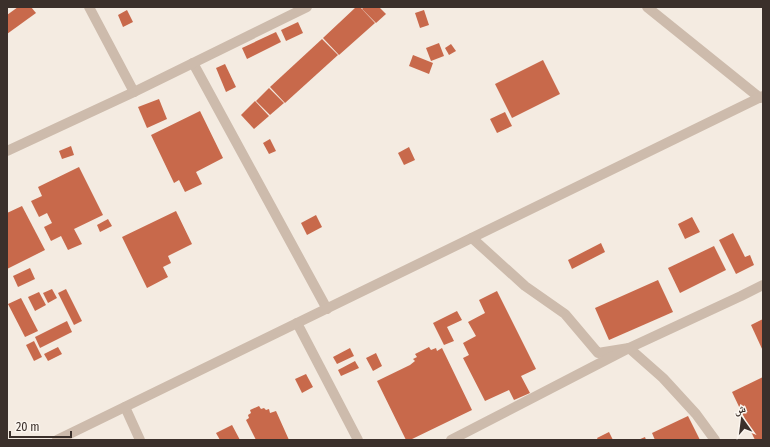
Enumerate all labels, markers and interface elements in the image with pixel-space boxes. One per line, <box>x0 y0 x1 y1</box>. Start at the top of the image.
north arrow <box>722 399 762 439</box>
text: ش <box>732 402 747 418</box>
scale bar <box>10 413 71 439</box>
text: 20 m <box>16 420 40 434</box>

